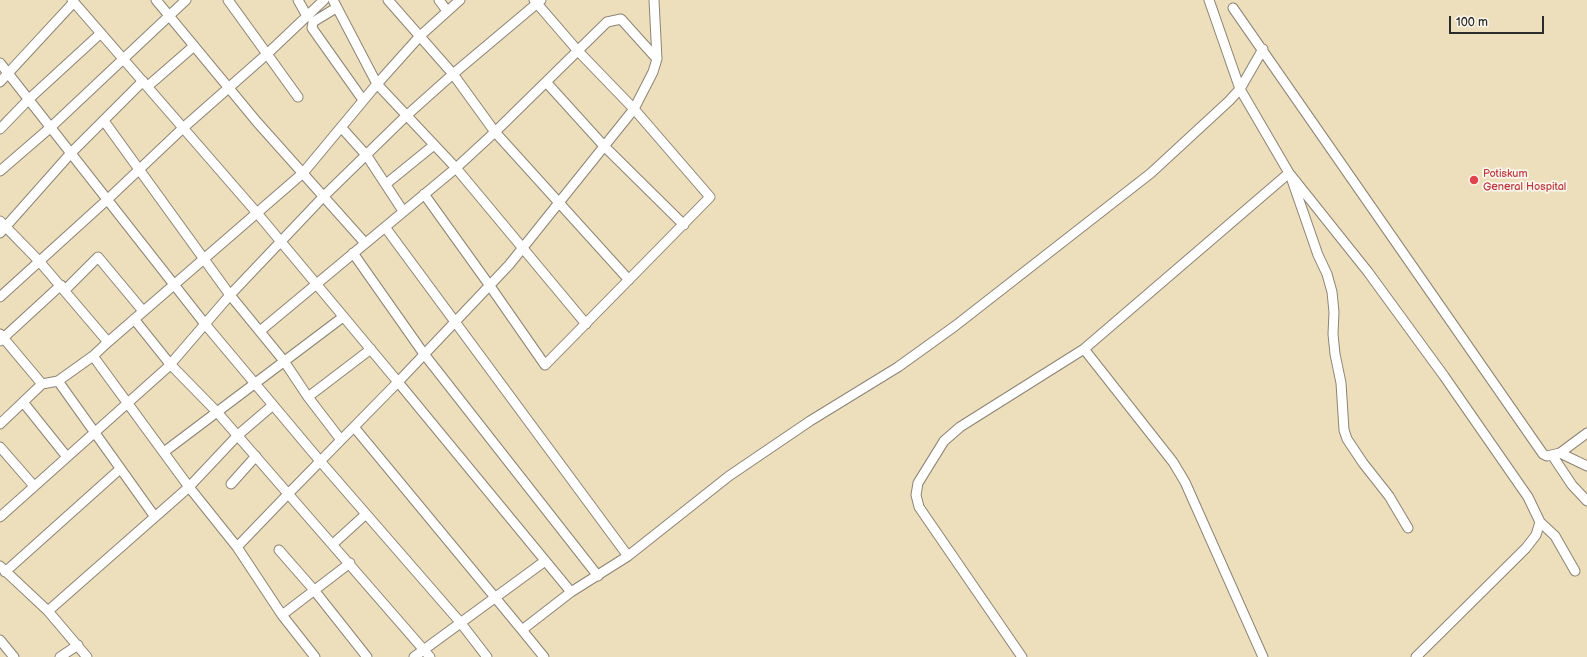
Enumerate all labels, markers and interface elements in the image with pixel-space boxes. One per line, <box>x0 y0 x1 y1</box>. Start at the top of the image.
scale bar <box>1451 8 1546 34</box>
text: 100 m <box>1456 15 1488 30</box>
place label: Potiskum General Hospital <box>1483 167 1566 193</box>
marker: Potiskum General Hospital <box>1468 174 1480 186</box>

